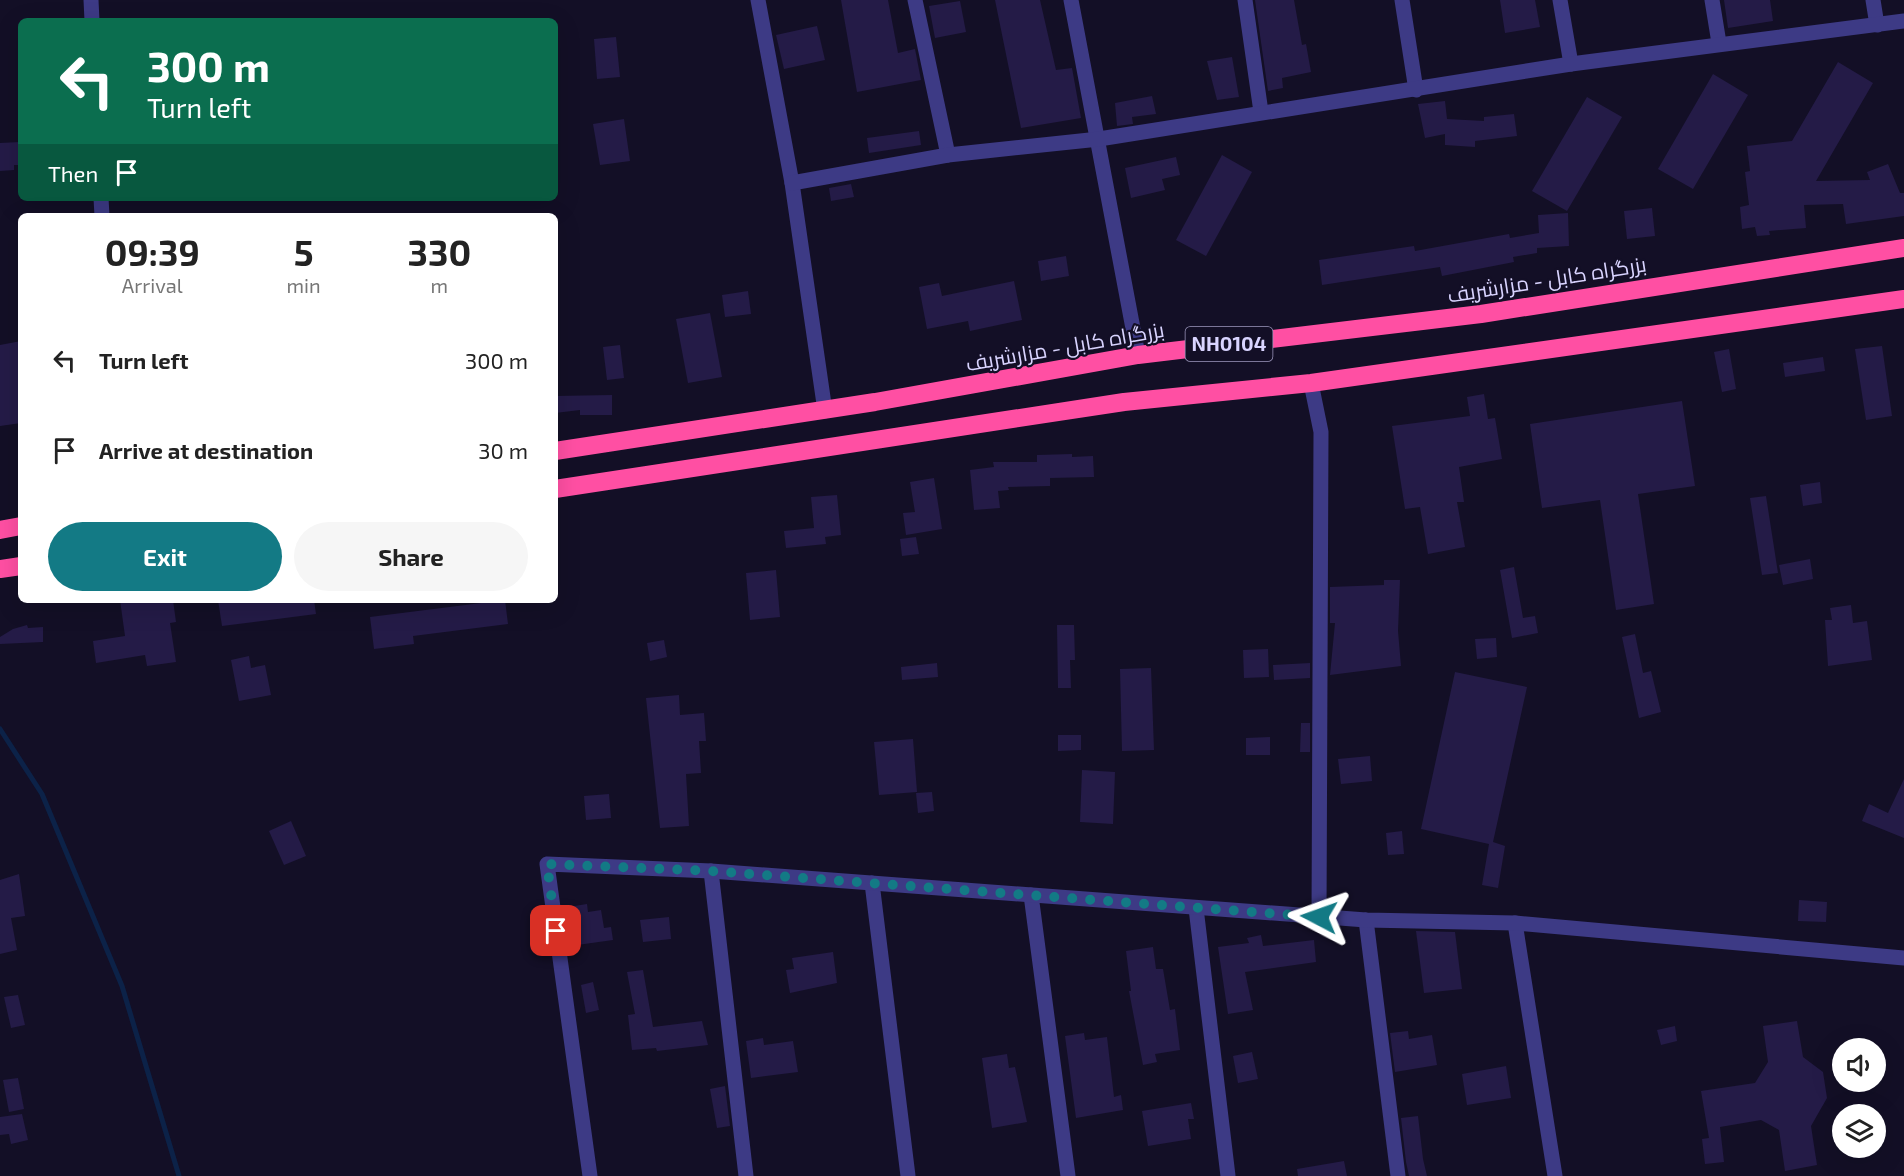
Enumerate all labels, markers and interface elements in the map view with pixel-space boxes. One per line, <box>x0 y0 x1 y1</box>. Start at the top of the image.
text: 300 m <box>147 40 270 90</box>
icon: left <box>48 42 126 120</box>
text: Turn left <box>147 91 251 123</box>
icon: arrive <box>110 156 143 189</box>
text: Then <box>48 160 98 186</box>
text: 09:39 <box>105 230 200 273</box>
text: 5 <box>294 230 314 273</box>
text: 330 <box>408 230 471 273</box>
street label: بزرگراه کابل - مزارشریف <box>1446 250 1648 309</box>
text: Arrival <box>122 273 183 297</box>
text: min <box>287 273 321 297</box>
text: m <box>431 273 448 297</box>
street label: بزرگراه کابل - مزارشریف <box>964 316 1166 377</box>
road number: NH0104 <box>1186 327 1272 361</box>
icon: left <box>48 344 81 377</box>
text: Turn left <box>99 347 188 373</box>
text: 300 m <box>465 347 528 373</box>
icon: arrive <box>48 434 81 467</box>
text: Arrive at destination <box>99 437 313 463</box>
text: 30 m <box>478 437 528 463</box>
button: Exit <box>48 522 282 591</box>
button: Share <box>294 522 528 591</box>
position arrow <box>1287 885 1351 949</box>
pin <box>530 905 581 956</box>
icon: arrive <box>539 914 572 947</box>
map controls <box>1832 1038 1886 1158</box>
button: sound <box>1832 1038 1886 1092</box>
button: layers <box>1832 1104 1886 1158</box>

